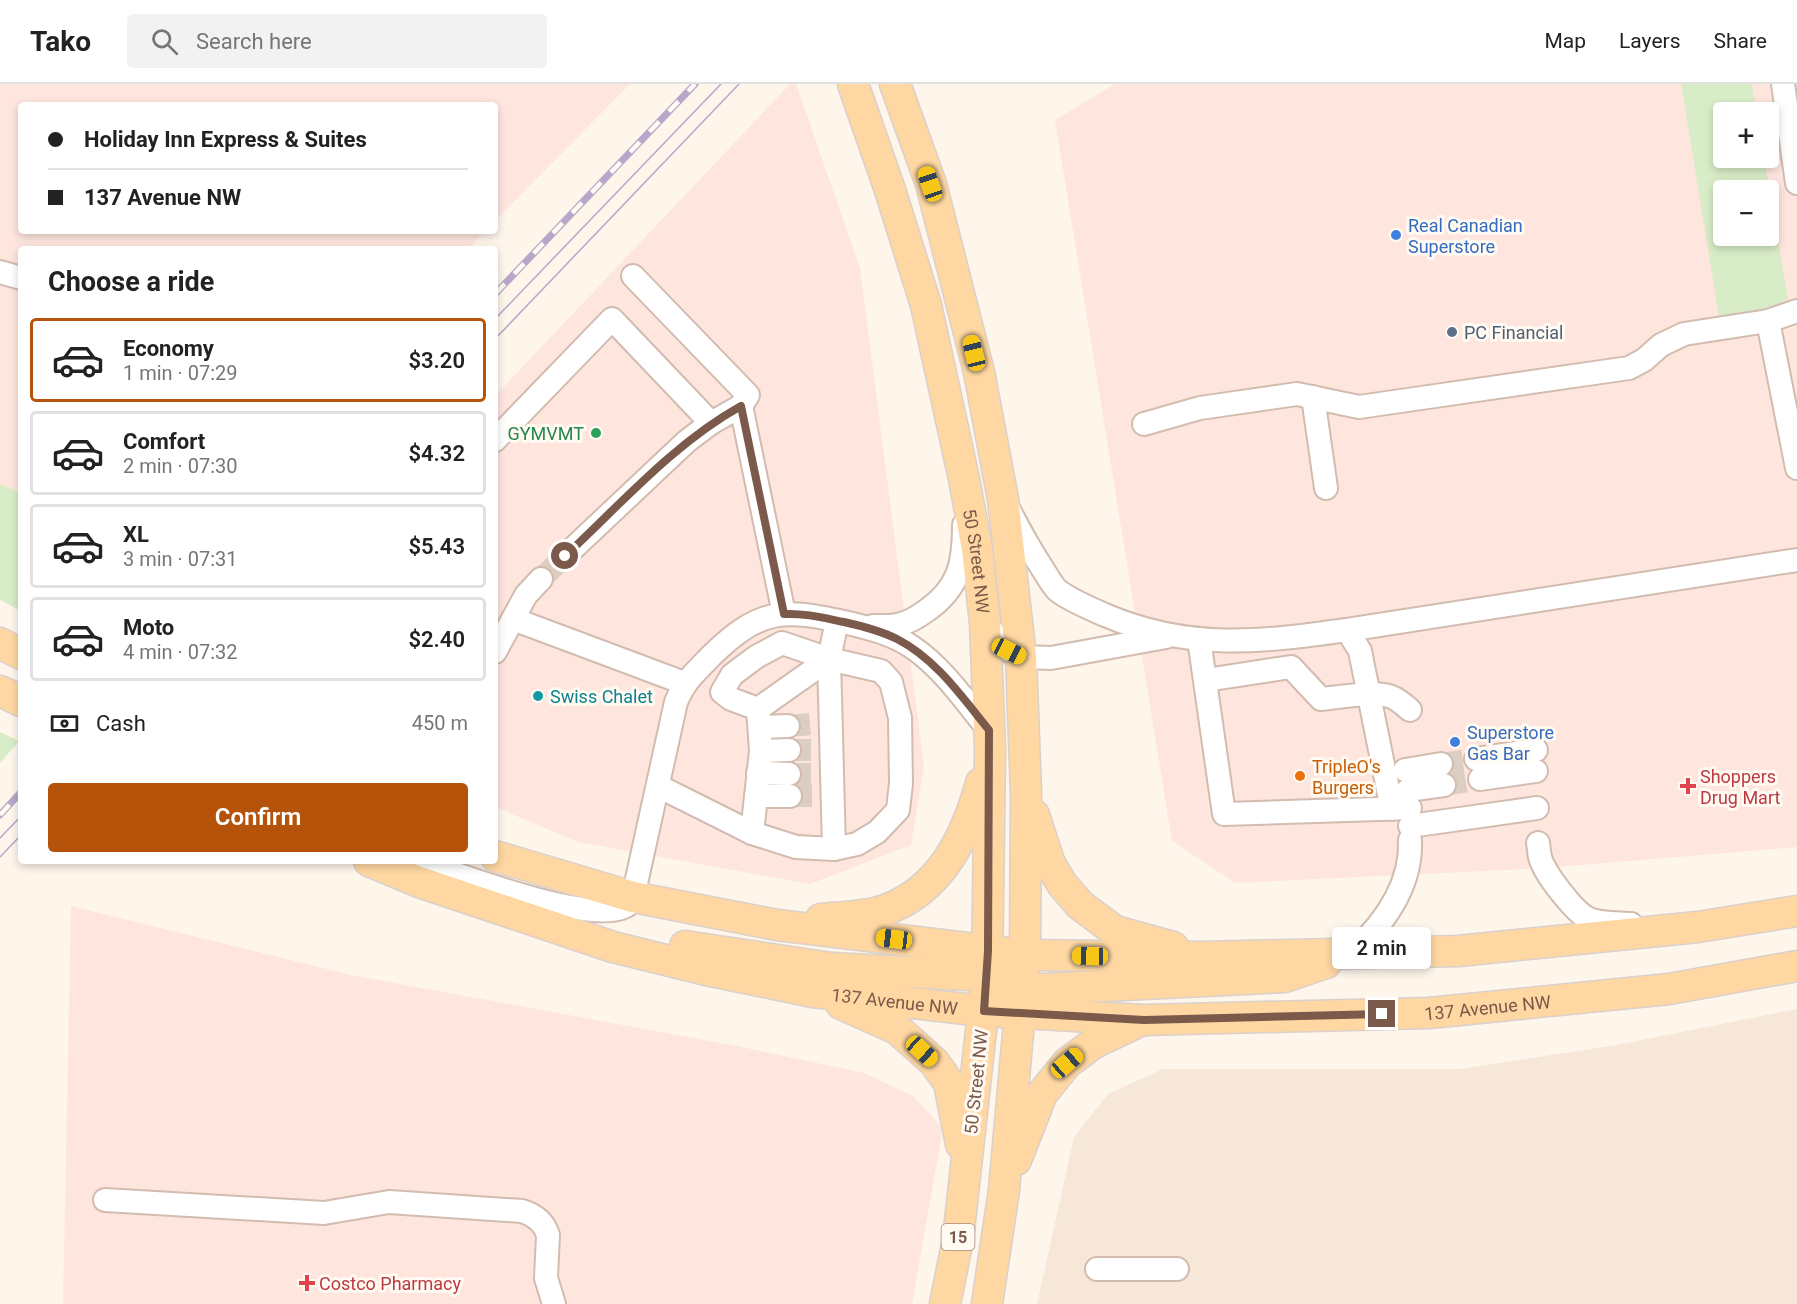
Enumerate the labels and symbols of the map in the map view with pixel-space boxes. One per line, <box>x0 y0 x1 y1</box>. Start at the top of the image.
car <box>916 164 944 204</box>
place label: Real Canadian Superstore <box>1408 215 1523 257</box>
marker: Real Canadian Superstore <box>1389 228 1403 242</box>
place label: PC Financial <box>1464 322 1564 343</box>
marker: PC Financial <box>1445 325 1459 339</box>
car <box>961 333 987 373</box>
place label: GYMVMT <box>508 423 584 444</box>
marker: GYMVMT <box>589 426 603 440</box>
street label: 50 Street NW <box>959 507 994 614</box>
route start <box>551 542 578 569</box>
car <box>989 635 1029 667</box>
place label: Swiss Chalet <box>550 686 653 707</box>
marker: Swiss Chalet <box>531 689 545 703</box>
place label: Superstore Gas Bar <box>1467 722 1554 764</box>
marker: Superstore Gas Bar <box>1448 735 1462 749</box>
place label: TripleO's Burgers <box>1312 756 1381 798</box>
place label: Shoppers Drug Mart <box>1700 766 1780 808</box>
marker: TripleO's Burgers <box>1293 769 1307 783</box>
marker: Shoppers Drug Mart <box>1681 779 1695 793</box>
callout: 2 min <box>1332 927 1432 969</box>
car <box>875 928 913 950</box>
car <box>1072 947 1108 965</box>
street label: 137 Avenue NW <box>830 984 959 1019</box>
street label: 137 Avenue NW <box>1423 990 1552 1024</box>
route end <box>1368 1000 1395 1027</box>
street label: 50 Street NW <box>960 1028 992 1136</box>
car <box>903 1032 941 1070</box>
car <box>1048 1044 1086 1082</box>
road number: 15 <box>942 1224 974 1250</box>
place label: Costco Pharmacy <box>319 1273 461 1294</box>
marker: Costco Pharmacy <box>300 1276 314 1290</box>

